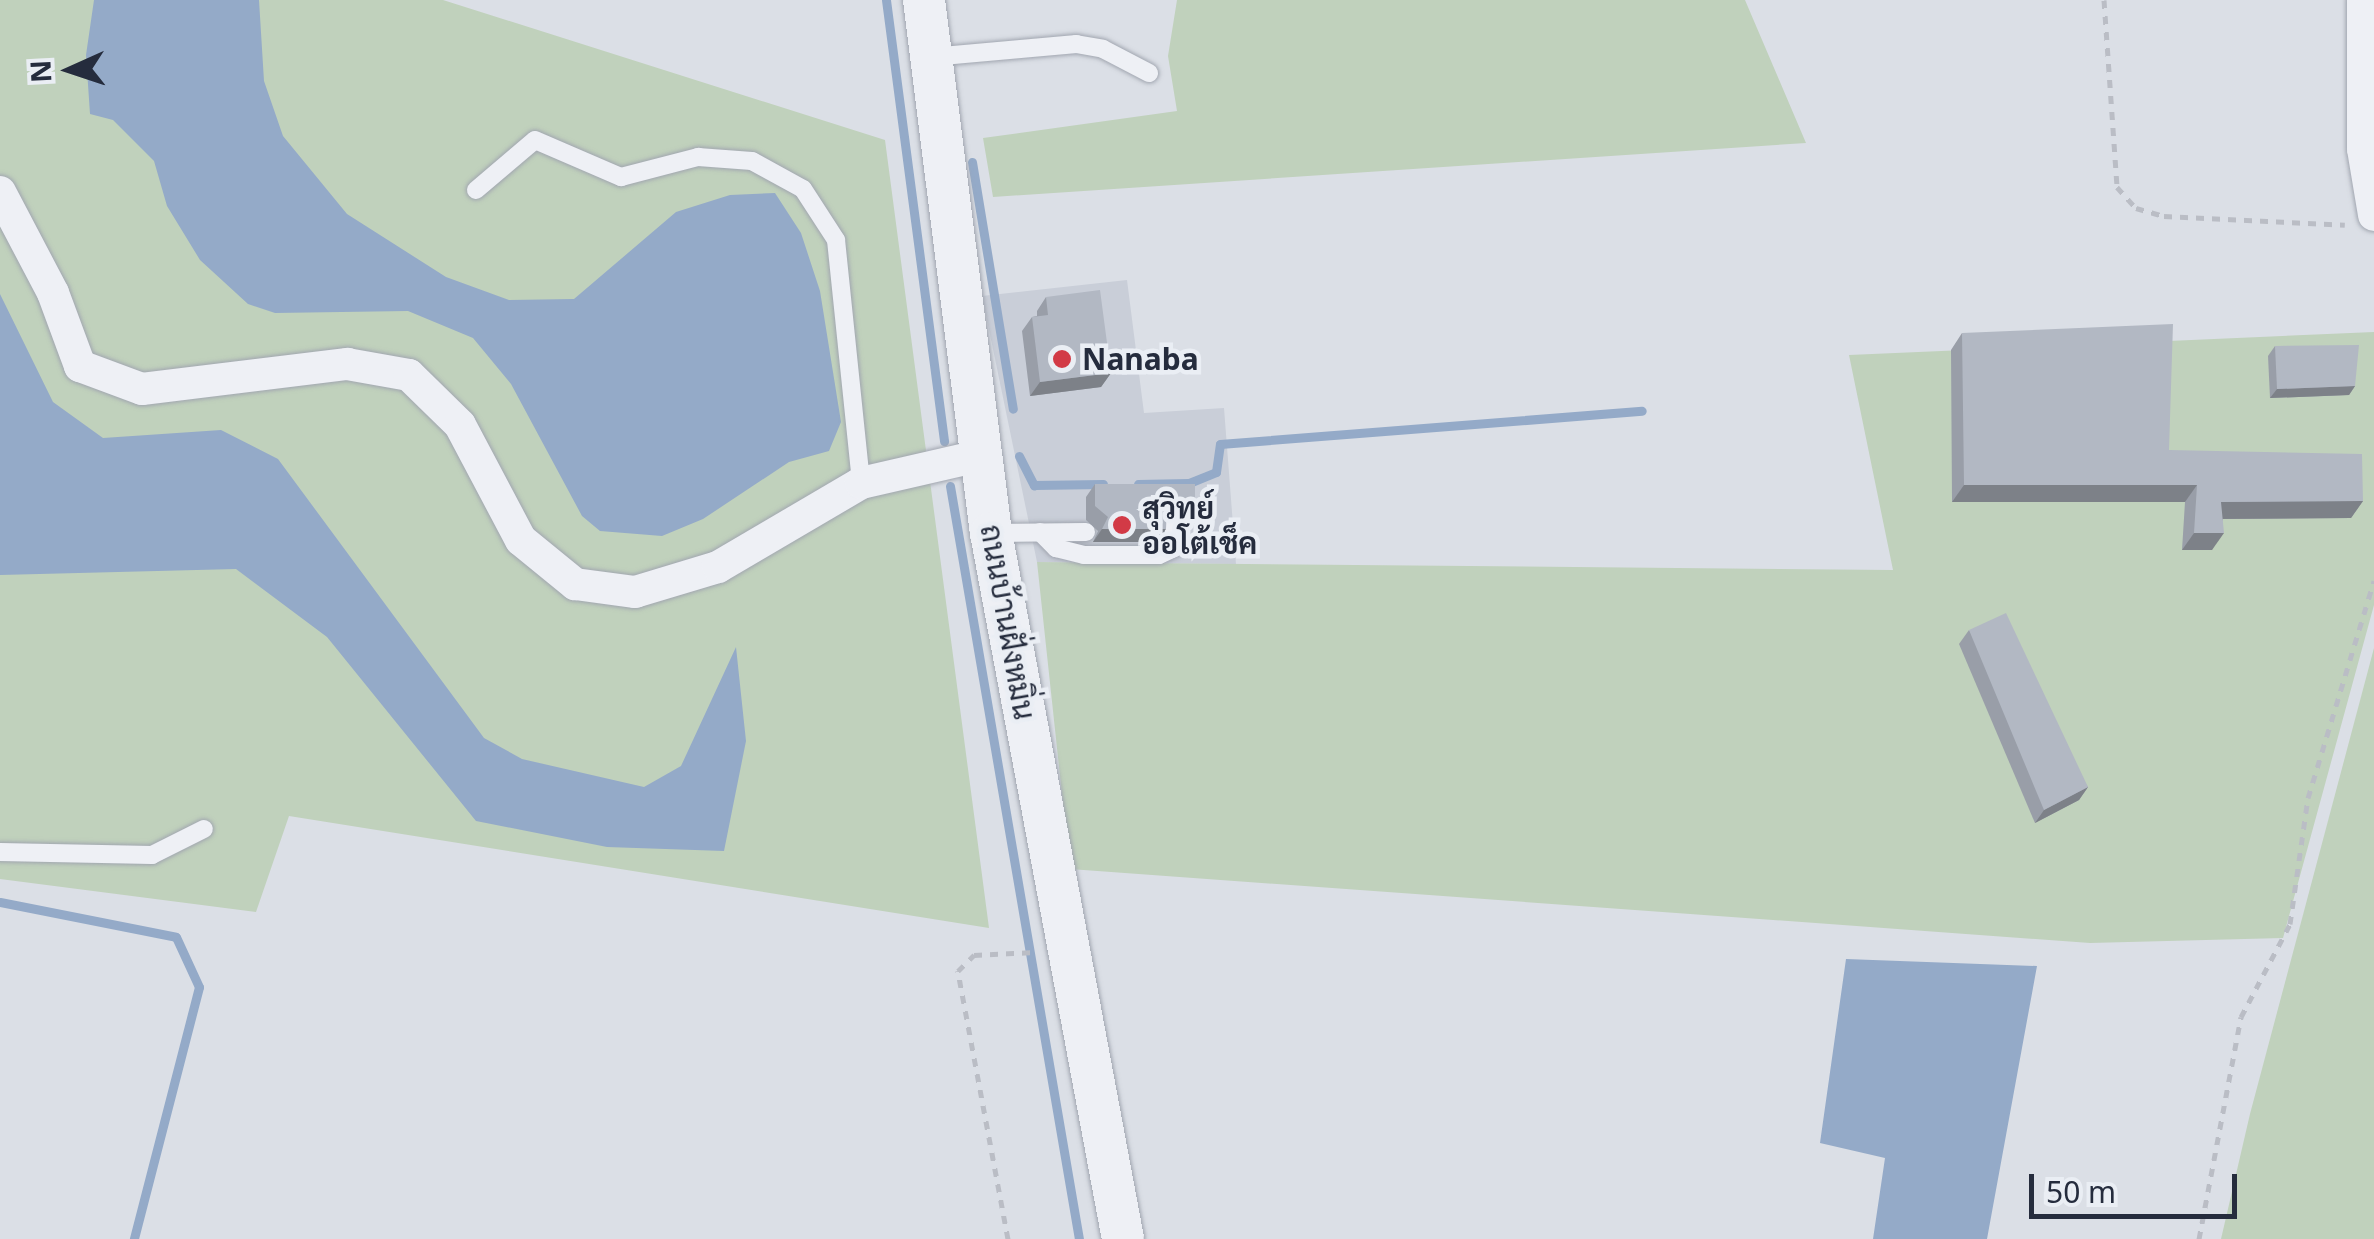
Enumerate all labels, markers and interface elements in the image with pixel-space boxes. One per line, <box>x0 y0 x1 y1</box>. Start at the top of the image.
north arrow <box>20 20 120 120</box>
text: N <box>20 59 60 84</box>
place label: Nanaba <box>1082 341 1199 377</box>
marker: Nanaba <box>1051 348 1073 370</box>
place label: สุวิทย์ ออโต้เช็ค <box>1142 490 1257 560</box>
marker: สุวิทย์ ออโต้เช็ค <box>1111 514 1133 536</box>
street label: ถนนบ้านฝั่งหมิ่น <box>973 522 1043 722</box>
scale bar <box>2034 1154 2242 1216</box>
text: 50 m <box>2046 1171 2116 1212</box>

